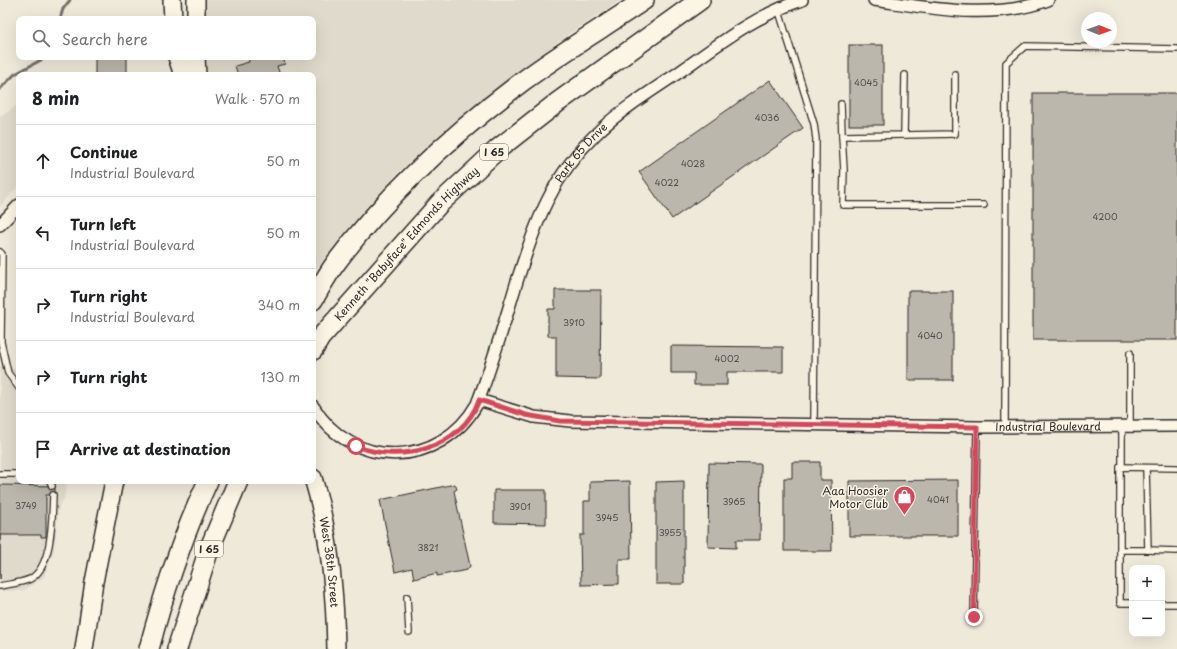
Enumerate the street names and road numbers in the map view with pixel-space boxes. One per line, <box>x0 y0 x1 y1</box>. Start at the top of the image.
street label: Park 65 Drive <box>550 118 611 186</box>
road number: I 65 <box>480 144 508 160</box>
street label: Kenneth "Babyface" Edmonds Highway <box>330 162 482 324</box>
street label: Industrial Boulevard <box>995 417 1101 435</box>
street label: West 38th Street <box>315 515 344 609</box>
road number: I 65 <box>195 541 223 557</box>

